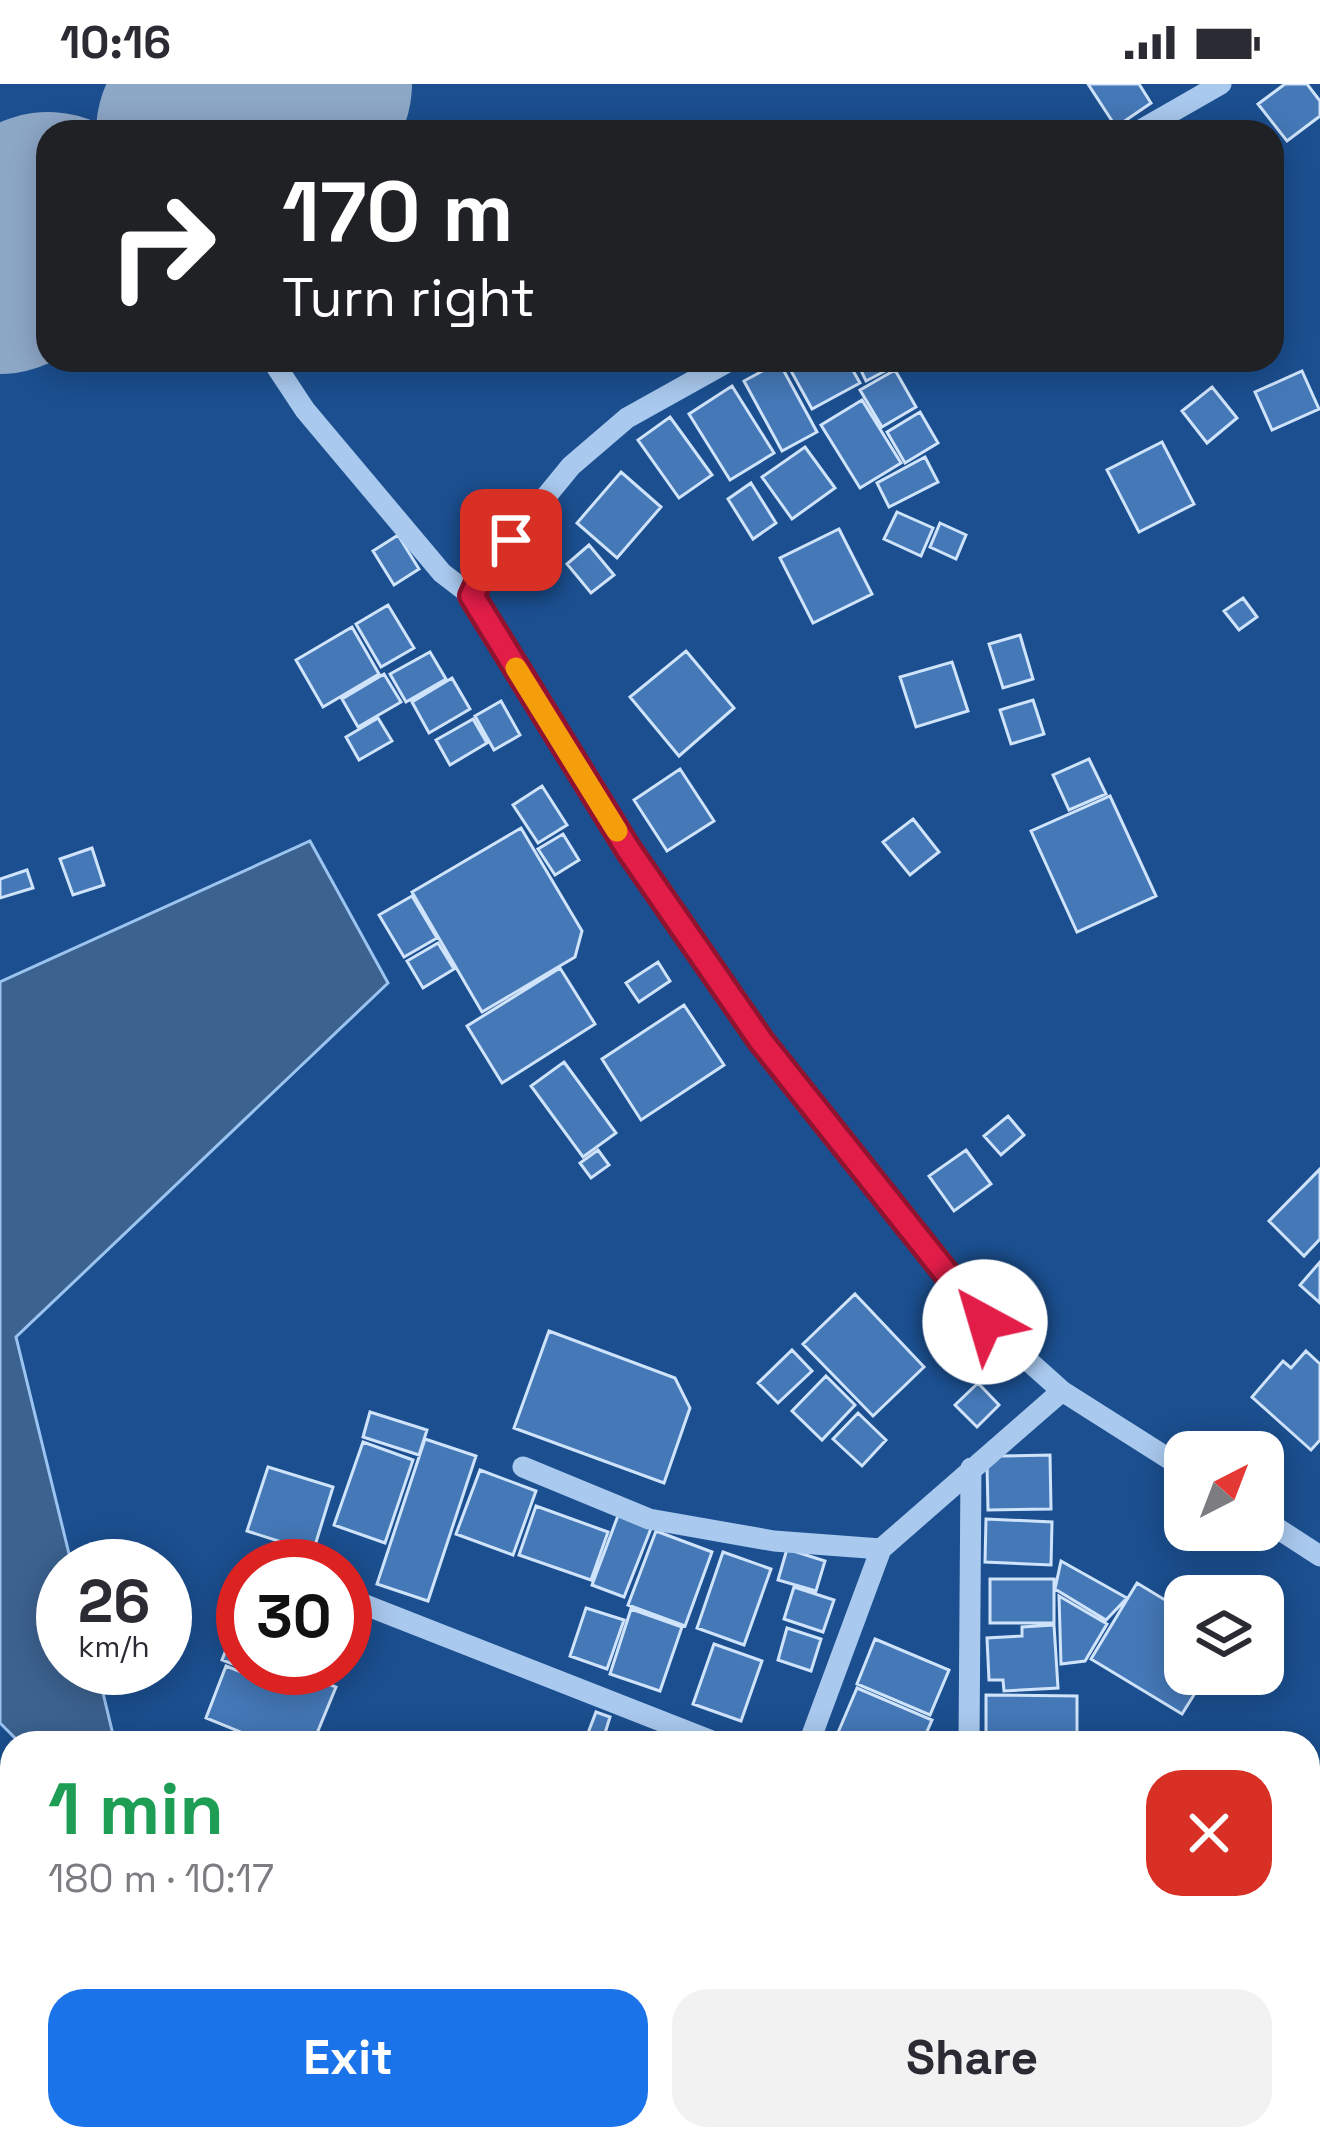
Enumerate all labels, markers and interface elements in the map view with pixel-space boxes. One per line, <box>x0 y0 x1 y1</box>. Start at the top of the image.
text: 10:16 <box>60 14 171 71</box>
text: 170 m <box>282 158 514 266</box>
icon: right <box>84 168 240 324</box>
text: Turn right <box>282 263 535 332</box>
pin <box>460 489 562 591</box>
icon: arrive <box>478 507 544 573</box>
position arrow <box>922 1259 1048 1385</box>
north arrow <box>1164 1431 1284 1551</box>
map controls <box>1164 1431 1284 1695</box>
speed limit sign: 30 <box>216 1539 372 1695</box>
text: 26 <box>78 1563 150 1640</box>
button: layers <box>1164 1575 1284 1695</box>
text: km/h <box>78 1627 150 1666</box>
text: 1 min <box>48 1763 224 1855</box>
button: close <box>1146 1770 1272 1896</box>
text: 180 m · 10:17 <box>48 1854 274 1903</box>
button: Exit <box>48 1989 648 2127</box>
button: Share <box>672 1989 1272 2127</box>

